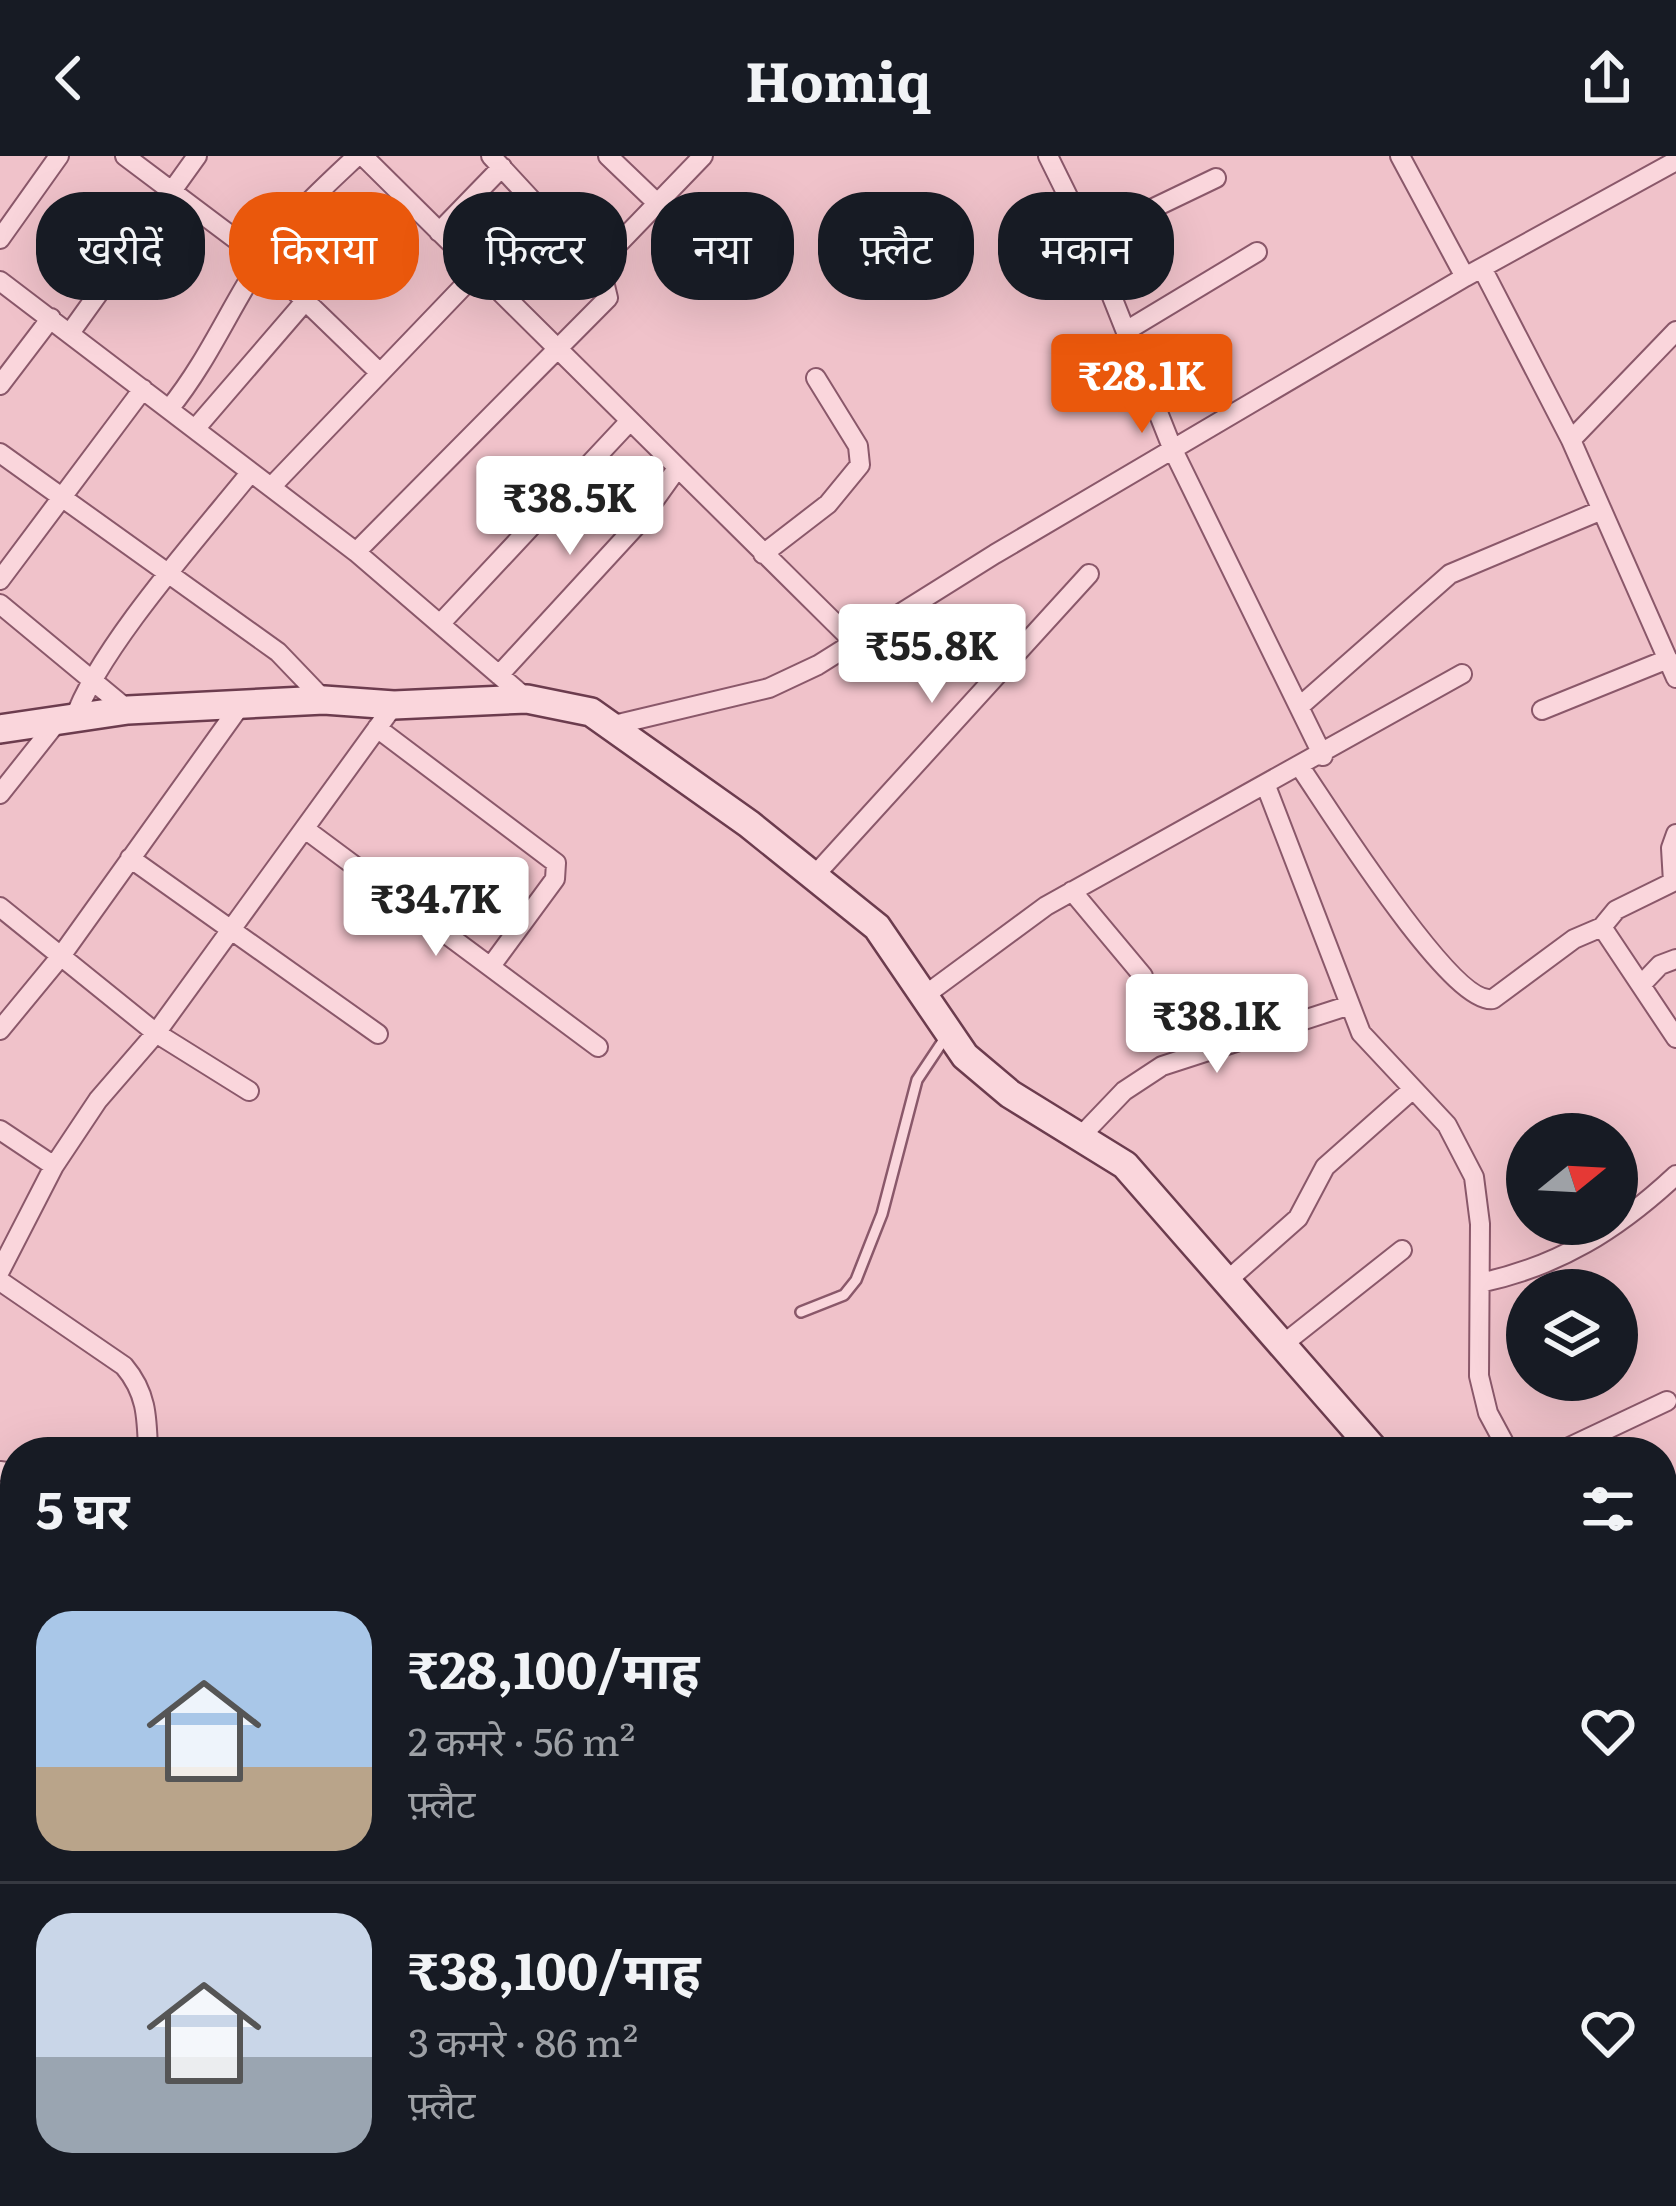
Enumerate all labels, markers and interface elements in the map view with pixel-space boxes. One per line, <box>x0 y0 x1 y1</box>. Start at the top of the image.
text: Homiq <box>745 38 931 119</box>
icon: back <box>36 45 102 111</box>
icon: share <box>1574 45 1640 111</box>
chip: खरीदें <box>36 192 205 300</box>
chip: किराया <box>229 192 419 300</box>
chip: फ़िल्टर <box>443 192 627 300</box>
chip: नया <box>651 192 794 300</box>
chip: फ़्लैट <box>818 192 974 300</box>
chip: मकान <box>998 192 1174 300</box>
pin: ₹28.1K <box>1044 334 1240 436</box>
text: ₹28.1K <box>1078 344 1206 402</box>
pin: ₹38.5K <box>472 456 668 558</box>
text: ₹38.5K <box>503 466 637 524</box>
pin: ₹55.8K <box>834 604 1030 706</box>
text: ₹55.8K <box>866 614 998 672</box>
pin: ₹34.7K <box>338 857 534 959</box>
text: ₹34.7K <box>371 867 501 925</box>
pin: ₹38.1K <box>1119 974 1315 1076</box>
text: ₹38.1K <box>1153 984 1281 1042</box>
north arrow <box>1506 1113 1638 1245</box>
map controls <box>1506 1113 1638 1401</box>
button: layers <box>1506 1269 1638 1401</box>
text: 5 घर <box>36 1469 129 1545</box>
icon: filters <box>1575 1476 1641 1542</box>
text: ₹28,100/माह <box>408 1629 699 1705</box>
icon: home <box>132 1659 276 1803</box>
icon: heart <box>1575 1698 1641 1764</box>
text: 2 कमरे · 56 m² <box>408 1710 635 1768</box>
text: फ़्लैट <box>408 1772 475 1830</box>
text: ₹38,100/माह <box>408 1930 701 2006</box>
icon: home <box>132 1961 276 2105</box>
icon: heart <box>1575 2000 1641 2066</box>
text: 3 कमरे · 86 m² <box>408 2011 638 2069</box>
text: फ़्लैट <box>408 2073 475 2131</box>

